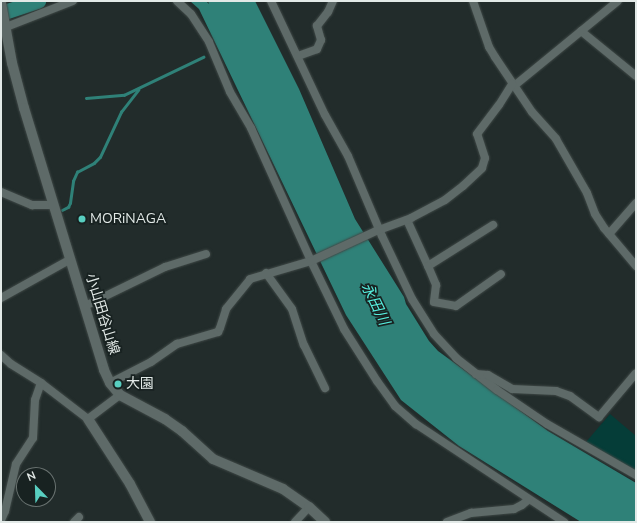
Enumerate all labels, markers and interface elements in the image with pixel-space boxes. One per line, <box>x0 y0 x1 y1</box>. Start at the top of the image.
place label: MORiNAGA <box>90 211 166 227</box>
marker: MORiNAGA <box>77 214 87 224</box>
street label: 小山田谷山線 <box>82 271 122 357</box>
water label: 永田川 <box>357 280 393 328</box>
place label: 大園 <box>126 376 154 392</box>
marker: 大園 <box>113 379 123 389</box>
north arrow <box>16 467 56 507</box>
text: N <box>25 468 38 485</box>

